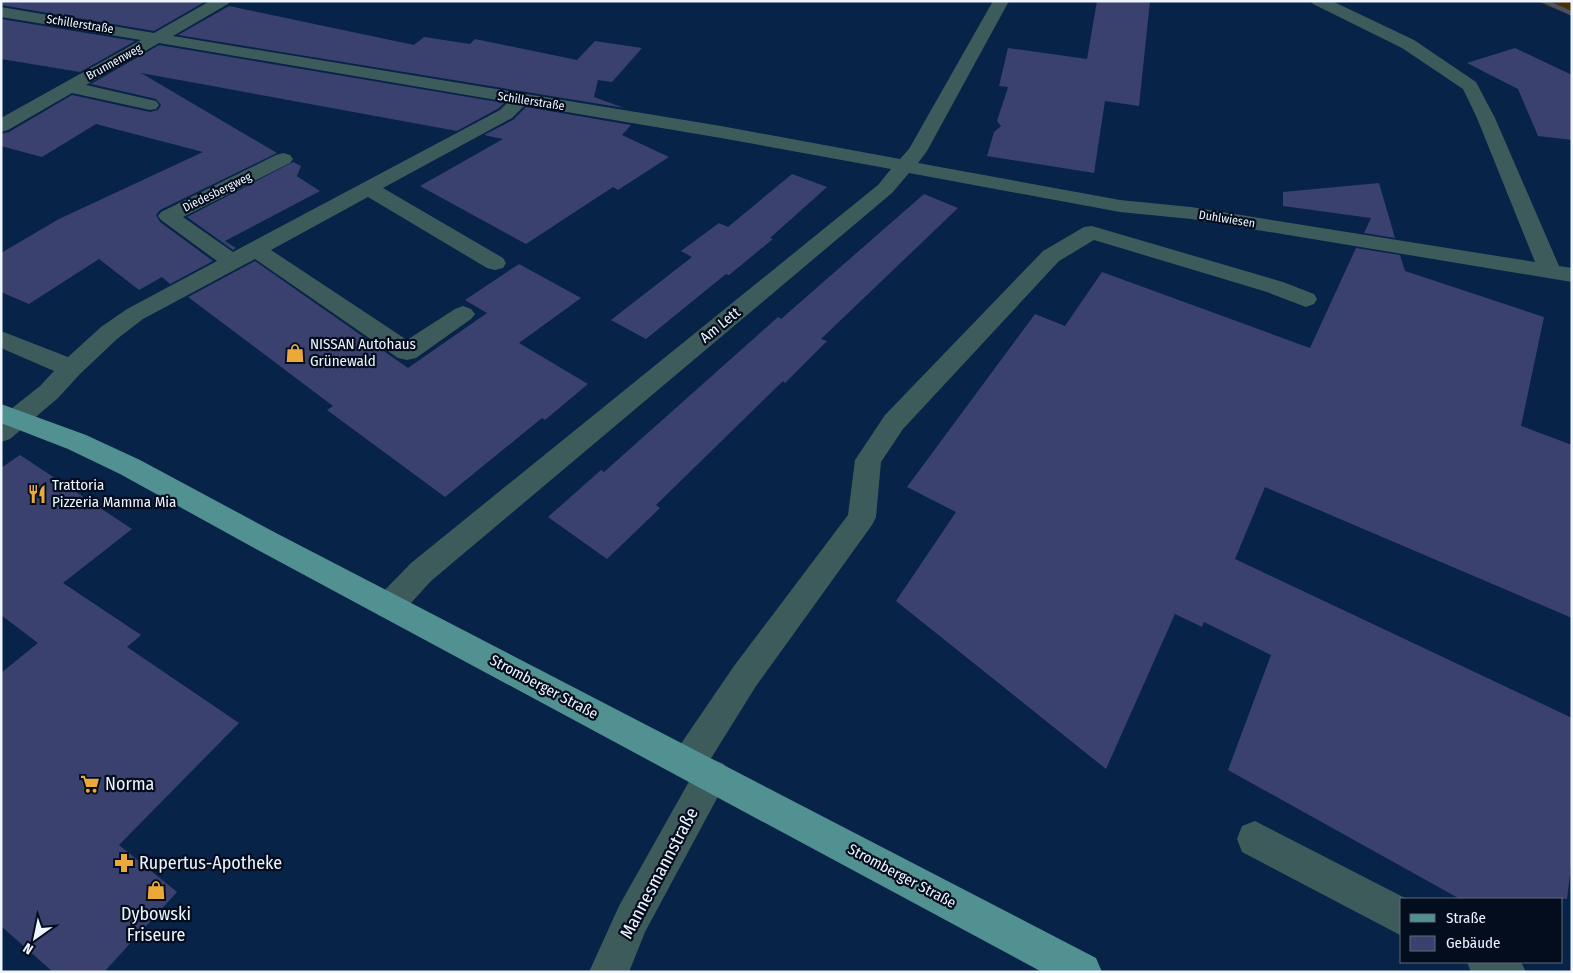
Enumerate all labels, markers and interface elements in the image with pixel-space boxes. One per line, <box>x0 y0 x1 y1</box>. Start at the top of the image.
street label: Schillerstraße <box>45 12 115 36</box>
street label: Brunnenweg <box>84 41 145 83</box>
street label: Schillerstraße <box>496 89 566 113</box>
street label: Diedesbergweg <box>180 169 254 215</box>
street label: Duhlwiesen <box>1198 208 1256 230</box>
street label: Am Lett <box>696 303 744 347</box>
place label: NISSAN Autohaus Grünewald <box>310 335 416 370</box>
shop icon: NISSAN Autohaus Grünewald <box>284 342 306 364</box>
place label: Trattoria Pizzeria Mamma Mia <box>52 476 176 511</box>
restaurant icon: Trattoria Pizzeria Mamma Mia <box>26 483 48 505</box>
street label: Stromberger Straße <box>487 651 601 723</box>
supermarket icon: Norma <box>79 773 101 795</box>
place label: Norma <box>105 773 155 795</box>
street label: Mannesmannstraße <box>615 804 703 942</box>
street label: Stromberger Straße <box>845 840 959 912</box>
pharmacy icon: Rupertus-Apotheke <box>113 852 135 874</box>
place label: Rupertus-Apotheke <box>139 852 282 874</box>
shop icon: Dybowski Friseure <box>145 879 167 901</box>
legend <box>1400 898 1563 963</box>
place label: Dybowski Friseure <box>121 903 191 946</box>
text: Straße <box>1446 909 1486 927</box>
north arrow <box>10 913 60 963</box>
text: Gebäude <box>1446 934 1501 952</box>
text: N <box>20 939 36 958</box>

